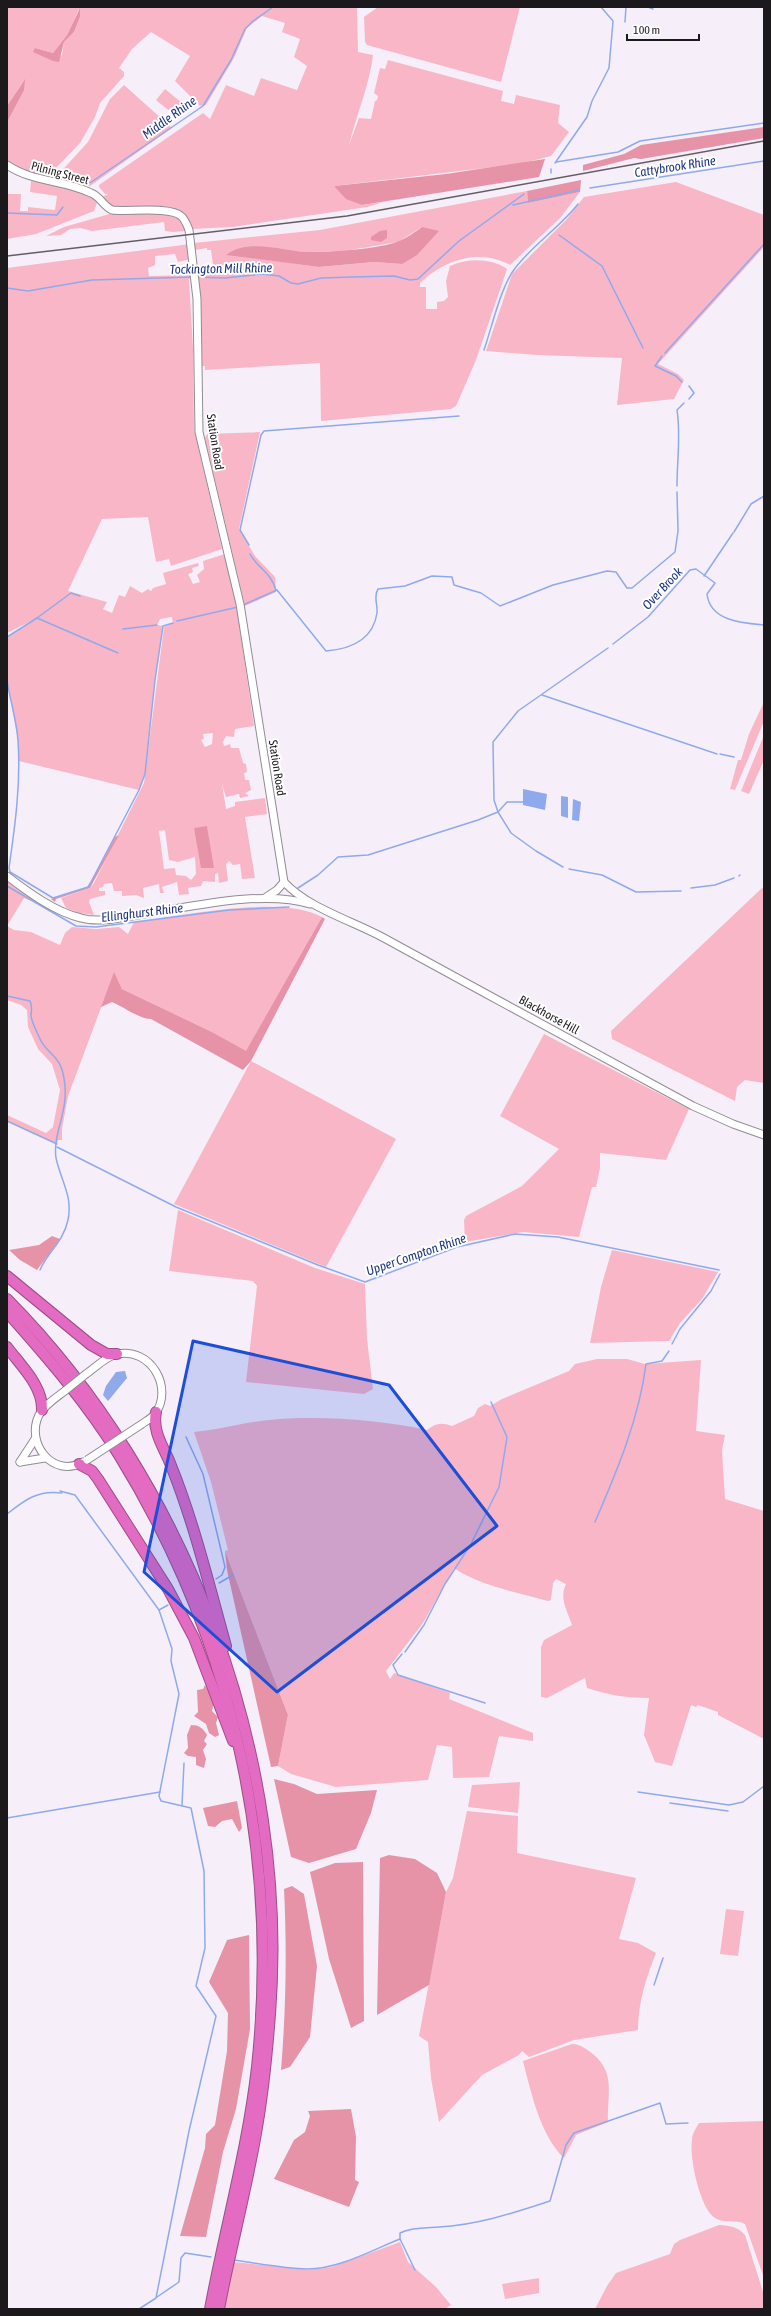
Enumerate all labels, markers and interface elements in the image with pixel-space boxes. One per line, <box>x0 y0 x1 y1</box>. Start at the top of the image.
scale bar <box>627 16 699 42</box>
text: 100 m <box>633 23 660 37</box>
water label: Middle Rhine <box>139 93 199 142</box>
water label: Cattybrook Rhine <box>633 153 717 180</box>
street label: Pilning Street <box>30 159 91 188</box>
water label: Tockington Mill Rhine <box>169 260 273 277</box>
street label: Station Road <box>204 413 226 471</box>
water label: Over Brook <box>639 564 686 612</box>
street label: Station Road <box>266 739 288 797</box>
water label: Ellinghurst Rhine <box>100 900 184 925</box>
street label: Blackhorse Hill <box>516 993 582 1038</box>
water label: Upper Compton Rhine <box>364 1230 468 1279</box>

